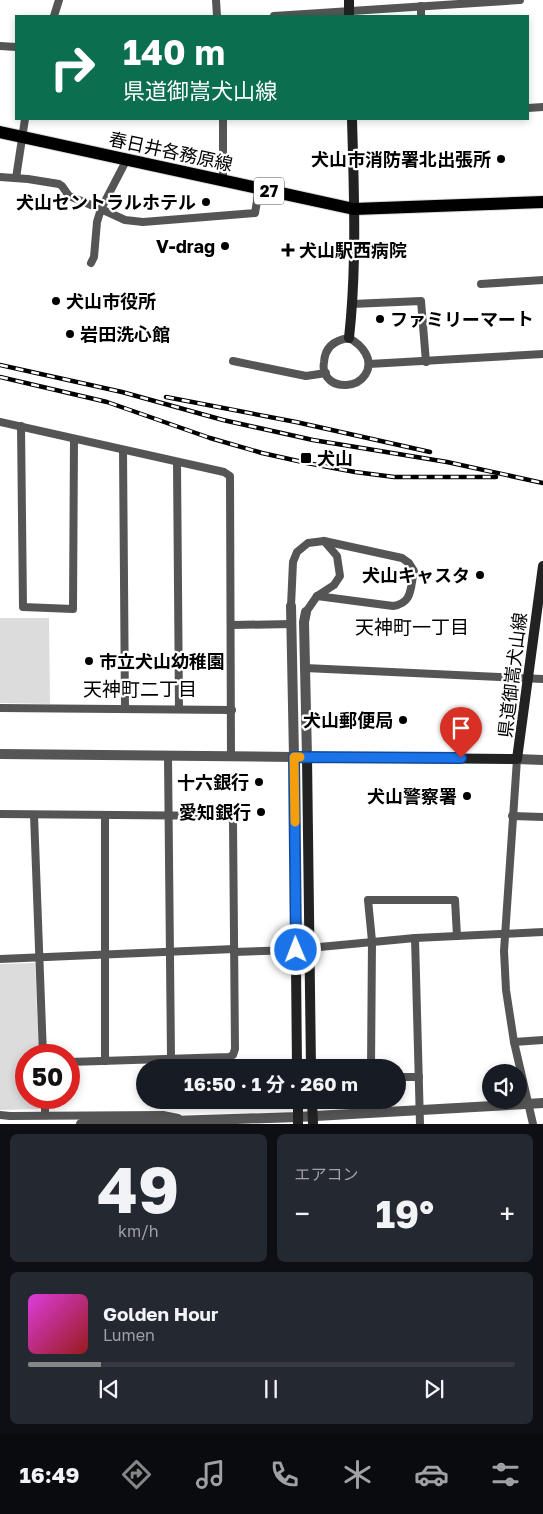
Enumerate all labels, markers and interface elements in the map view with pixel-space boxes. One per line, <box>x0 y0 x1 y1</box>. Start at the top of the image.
text: 140 m <box>123 31 225 73</box>
icon: right <box>40 35 105 100</box>
text: 県道御嵩犬山線 <box>123 77 277 104</box>
street label: 春日井各務原線 <box>107 127 235 175</box>
place label: 犬山市消防署北出張所 <box>311 148 491 170</box>
marker: 犬山市消防署北出張所 <box>495 153 507 165</box>
road number: 27 <box>254 178 284 205</box>
place label: 犬山セントラルホテル <box>16 191 196 213</box>
marker: 犬山セントラルホテル <box>200 196 212 208</box>
place label: V-drag <box>156 235 215 257</box>
place label: 犬山駅西病院 <box>299 239 407 261</box>
marker: V-drag <box>219 240 231 252</box>
marker: 犬山駅西病院 <box>281 243 295 257</box>
place label: 犬山市役所 <box>66 290 156 312</box>
marker: 犬山市役所 <box>50 295 62 307</box>
place label: ファミリーマート <box>390 308 534 330</box>
marker: ファミリーマート <box>374 313 386 325</box>
place label: 岩田洗心館 <box>80 323 170 345</box>
marker: 岩田洗心館 <box>64 328 76 340</box>
place label: 犬山 <box>317 447 353 469</box>
marker: 犬山 <box>299 451 313 465</box>
place label: 犬山キャスタ <box>362 564 470 586</box>
marker: 犬山キャスタ <box>474 569 486 581</box>
street label: 県道御嵩犬山線 <box>493 611 531 739</box>
district label: 天神町一丁目 <box>355 615 469 638</box>
place label: 市立犬山幼稚園 <box>99 650 225 672</box>
marker: 市立犬山幼稚園 <box>83 655 95 667</box>
district label: 天神町二丁目 <box>83 677 197 700</box>
pin <box>440 707 482 758</box>
place label: 犬山郵便局 <box>303 709 393 731</box>
marker: 犬山郵便局 <box>397 714 409 726</box>
icon: arrive <box>447 714 475 742</box>
place label: 十六銀行 <box>177 771 249 793</box>
marker: 十六銀行 <box>253 776 265 788</box>
place label: 犬山警察署 <box>367 785 457 807</box>
marker: 犬山警察署 <box>461 790 473 802</box>
place label: 愛知銀行 <box>179 801 251 823</box>
marker: 愛知銀行 <box>255 806 267 818</box>
position arrow <box>269 923 321 975</box>
speed limit sign: 50 <box>15 1044 80 1109</box>
map controls <box>482 1064 527 1109</box>
button: sound <box>482 1064 527 1109</box>
text: 16:50 · 1 分 · 260 m <box>184 1072 358 1095</box>
text: 49 <box>97 1149 179 1227</box>
text: エアコン <box>295 1164 359 1184</box>
text: 19° <box>375 1191 434 1236</box>
text: − <box>295 1197 310 1230</box>
text: + <box>500 1197 515 1230</box>
text: km/h <box>118 1221 159 1241</box>
text: Golden Hour <box>103 1302 218 1325</box>
text: Lumen <box>103 1325 155 1345</box>
icon: previous <box>95 1375 123 1403</box>
icon: pause <box>257 1375 285 1403</box>
icon: next <box>420 1375 448 1403</box>
icon: directions <box>119 1457 154 1492</box>
icon: music <box>193 1457 228 1492</box>
icon: phone <box>267 1457 302 1492</box>
icon: climate <box>340 1457 375 1492</box>
icon: car <box>414 1457 449 1492</box>
icon: filters <box>488 1457 523 1492</box>
text: 16:49 <box>19 1461 80 1488</box>

